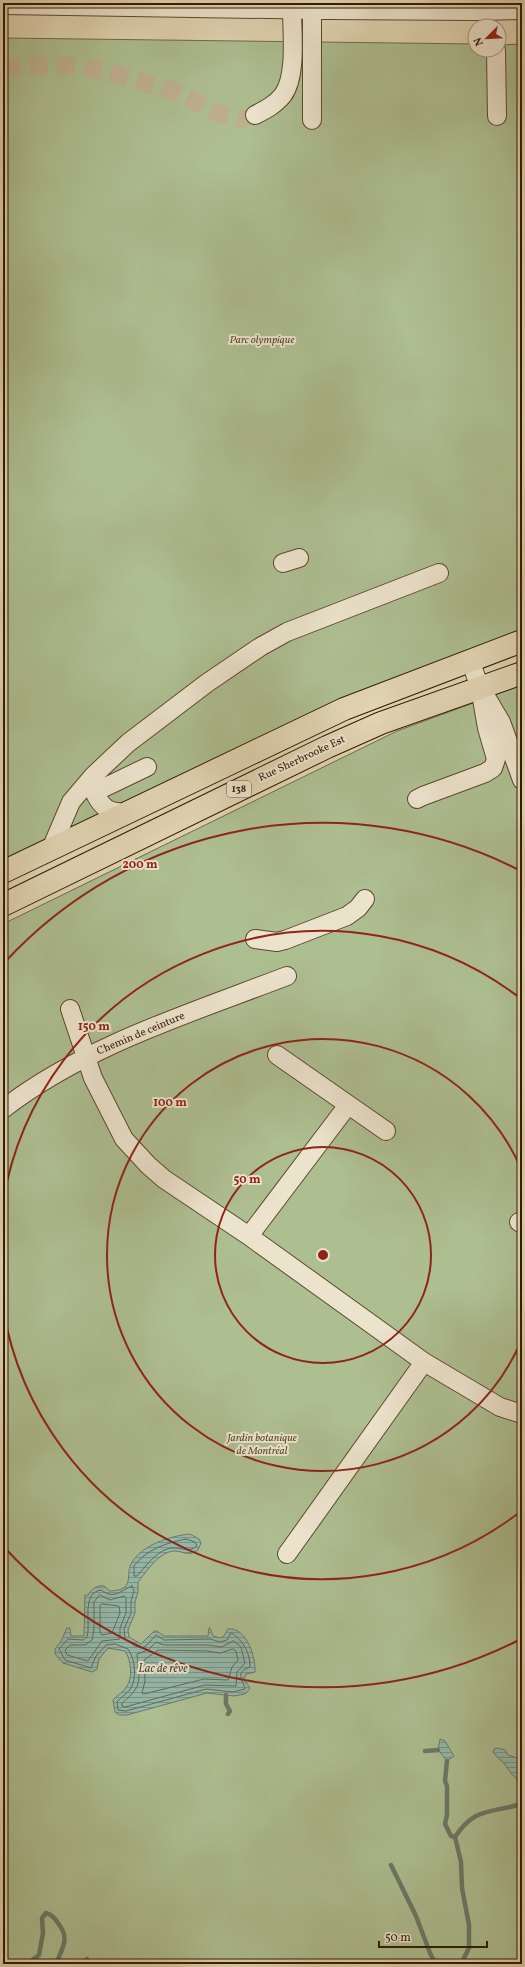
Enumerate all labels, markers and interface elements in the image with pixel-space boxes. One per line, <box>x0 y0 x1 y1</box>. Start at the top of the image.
north arrow <box>467 18 507 58</box>
text: N <box>471 35 488 48</box>
park label: Parc olympique <box>230 333 294 348</box>
street label: Rue Sherbrooke Est <box>256 732 348 786</box>
road number: 138 <box>227 781 251 797</box>
text: 200 m <box>122 857 158 873</box>
street label: Chemin de ceinture <box>95 1009 187 1059</box>
text: 150 m <box>78 1019 110 1035</box>
text: 100 m <box>153 1095 187 1111</box>
text: 50 m <box>233 1172 261 1188</box>
centre of rings <box>316 1248 330 1262</box>
park label: Jardin botanique de Montréal <box>226 1431 297 1459</box>
water label: Lac de rêve <box>138 1661 188 1677</box>
scale bar <box>379 1923 487 1949</box>
text: 50 m <box>385 1930 411 1946</box>

